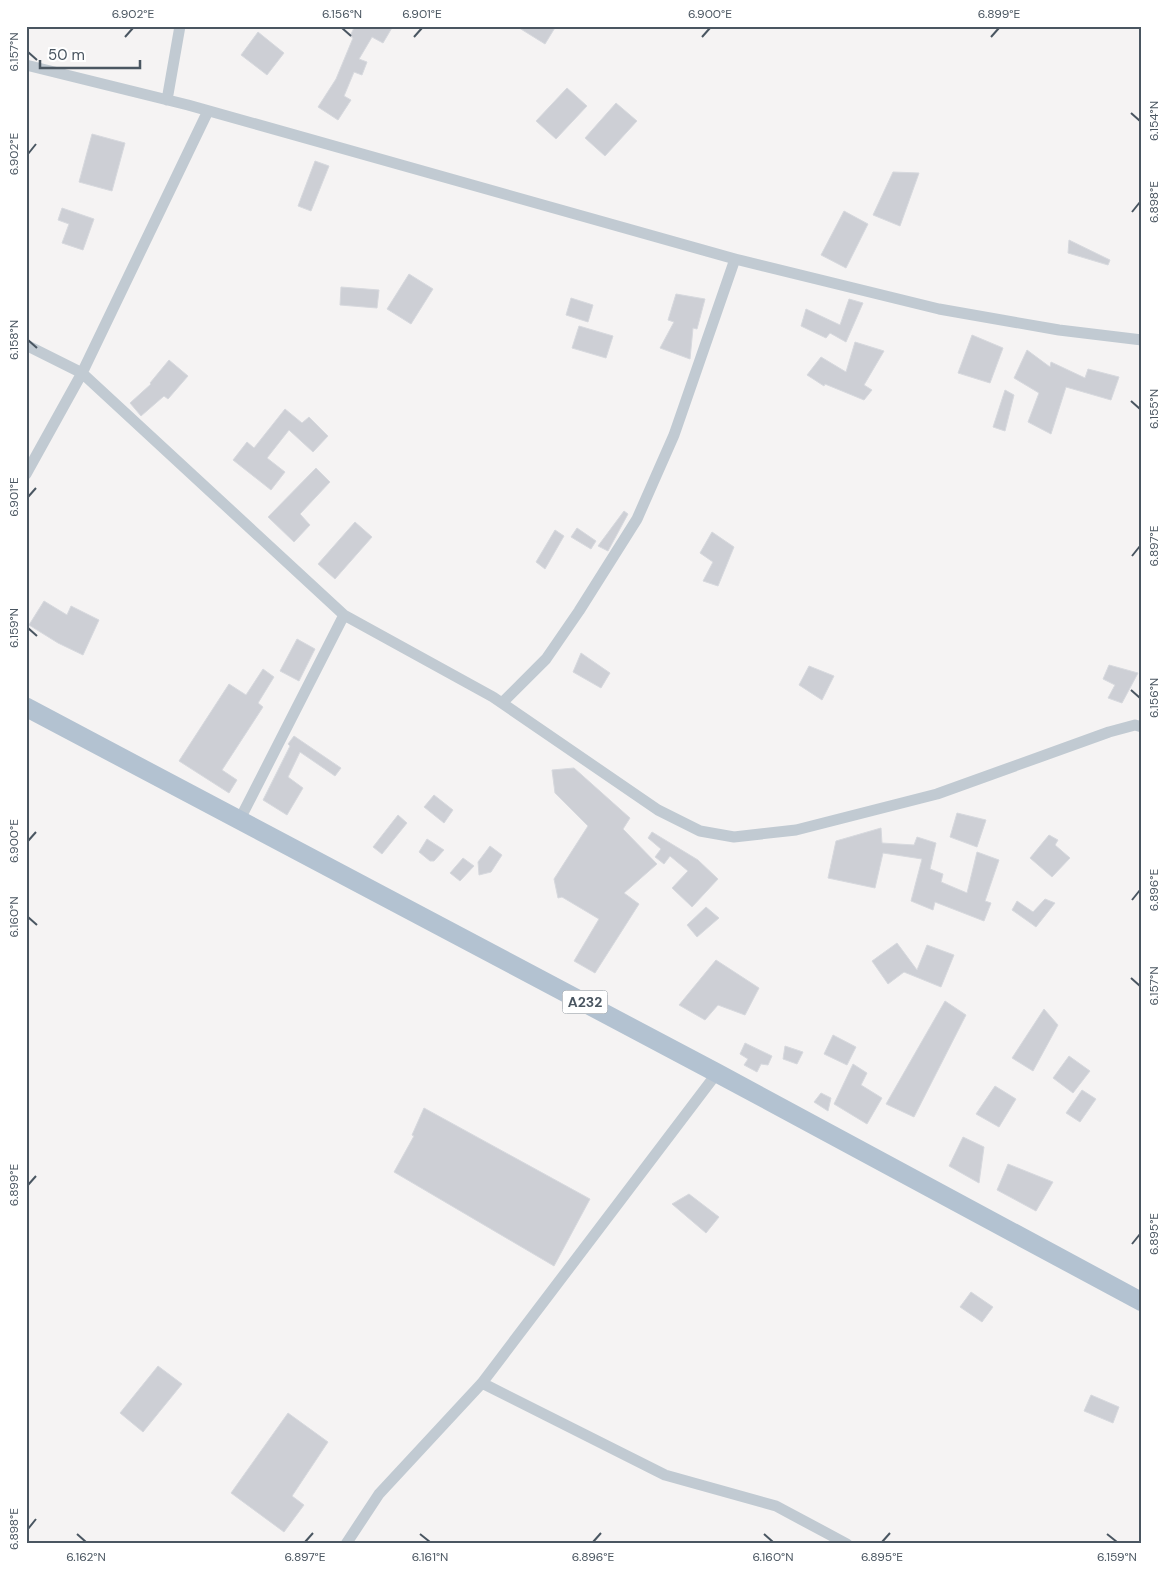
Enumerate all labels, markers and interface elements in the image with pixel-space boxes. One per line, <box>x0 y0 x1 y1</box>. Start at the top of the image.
text: 6.902°E <box>112 6 154 22</box>
text: 6.156°N <box>322 6 362 22</box>
text: 6.901°E <box>402 6 442 22</box>
text: 6.900°E <box>688 6 732 22</box>
text: 6.899°E <box>978 6 1020 22</box>
text: 6.157°N <box>6 33 22 71</box>
scale bar <box>40 38 140 70</box>
text: 50 m <box>48 45 85 65</box>
text: 6.154°N <box>1146 101 1162 141</box>
text: 6.902°E <box>6 133 22 175</box>
text: 6.898°E <box>1146 181 1162 223</box>
text: 6.158°N <box>6 320 22 360</box>
text: 6.155°N <box>1146 389 1162 429</box>
text: 6.901°E <box>6 477 22 517</box>
text: 6.897°E <box>1146 525 1162 566</box>
text: 6.159°N <box>6 608 22 648</box>
text: 6.156°N <box>1146 678 1162 718</box>
text: 6.900°E <box>6 819 22 863</box>
text: 6.896°E <box>1146 869 1162 911</box>
text: 6.160°N <box>6 896 22 938</box>
text: 6.157°N <box>1146 967 1162 1005</box>
road number: A232 <box>562 990 608 1014</box>
text: 6.899°E <box>6 1164 22 1206</box>
text: 6.895°E <box>1146 1213 1162 1255</box>
text: 6.898°E <box>6 1508 22 1550</box>
text: 6.162°N <box>66 1549 106 1565</box>
text: 6.897°E <box>285 1549 326 1565</box>
text: 6.161°N <box>412 1549 448 1565</box>
text: 6.896°E <box>572 1549 614 1565</box>
text: 6.160°N <box>752 1549 794 1565</box>
text: 6.895°E <box>861 1549 903 1565</box>
text: 6.159°N <box>1097 1549 1137 1565</box>

